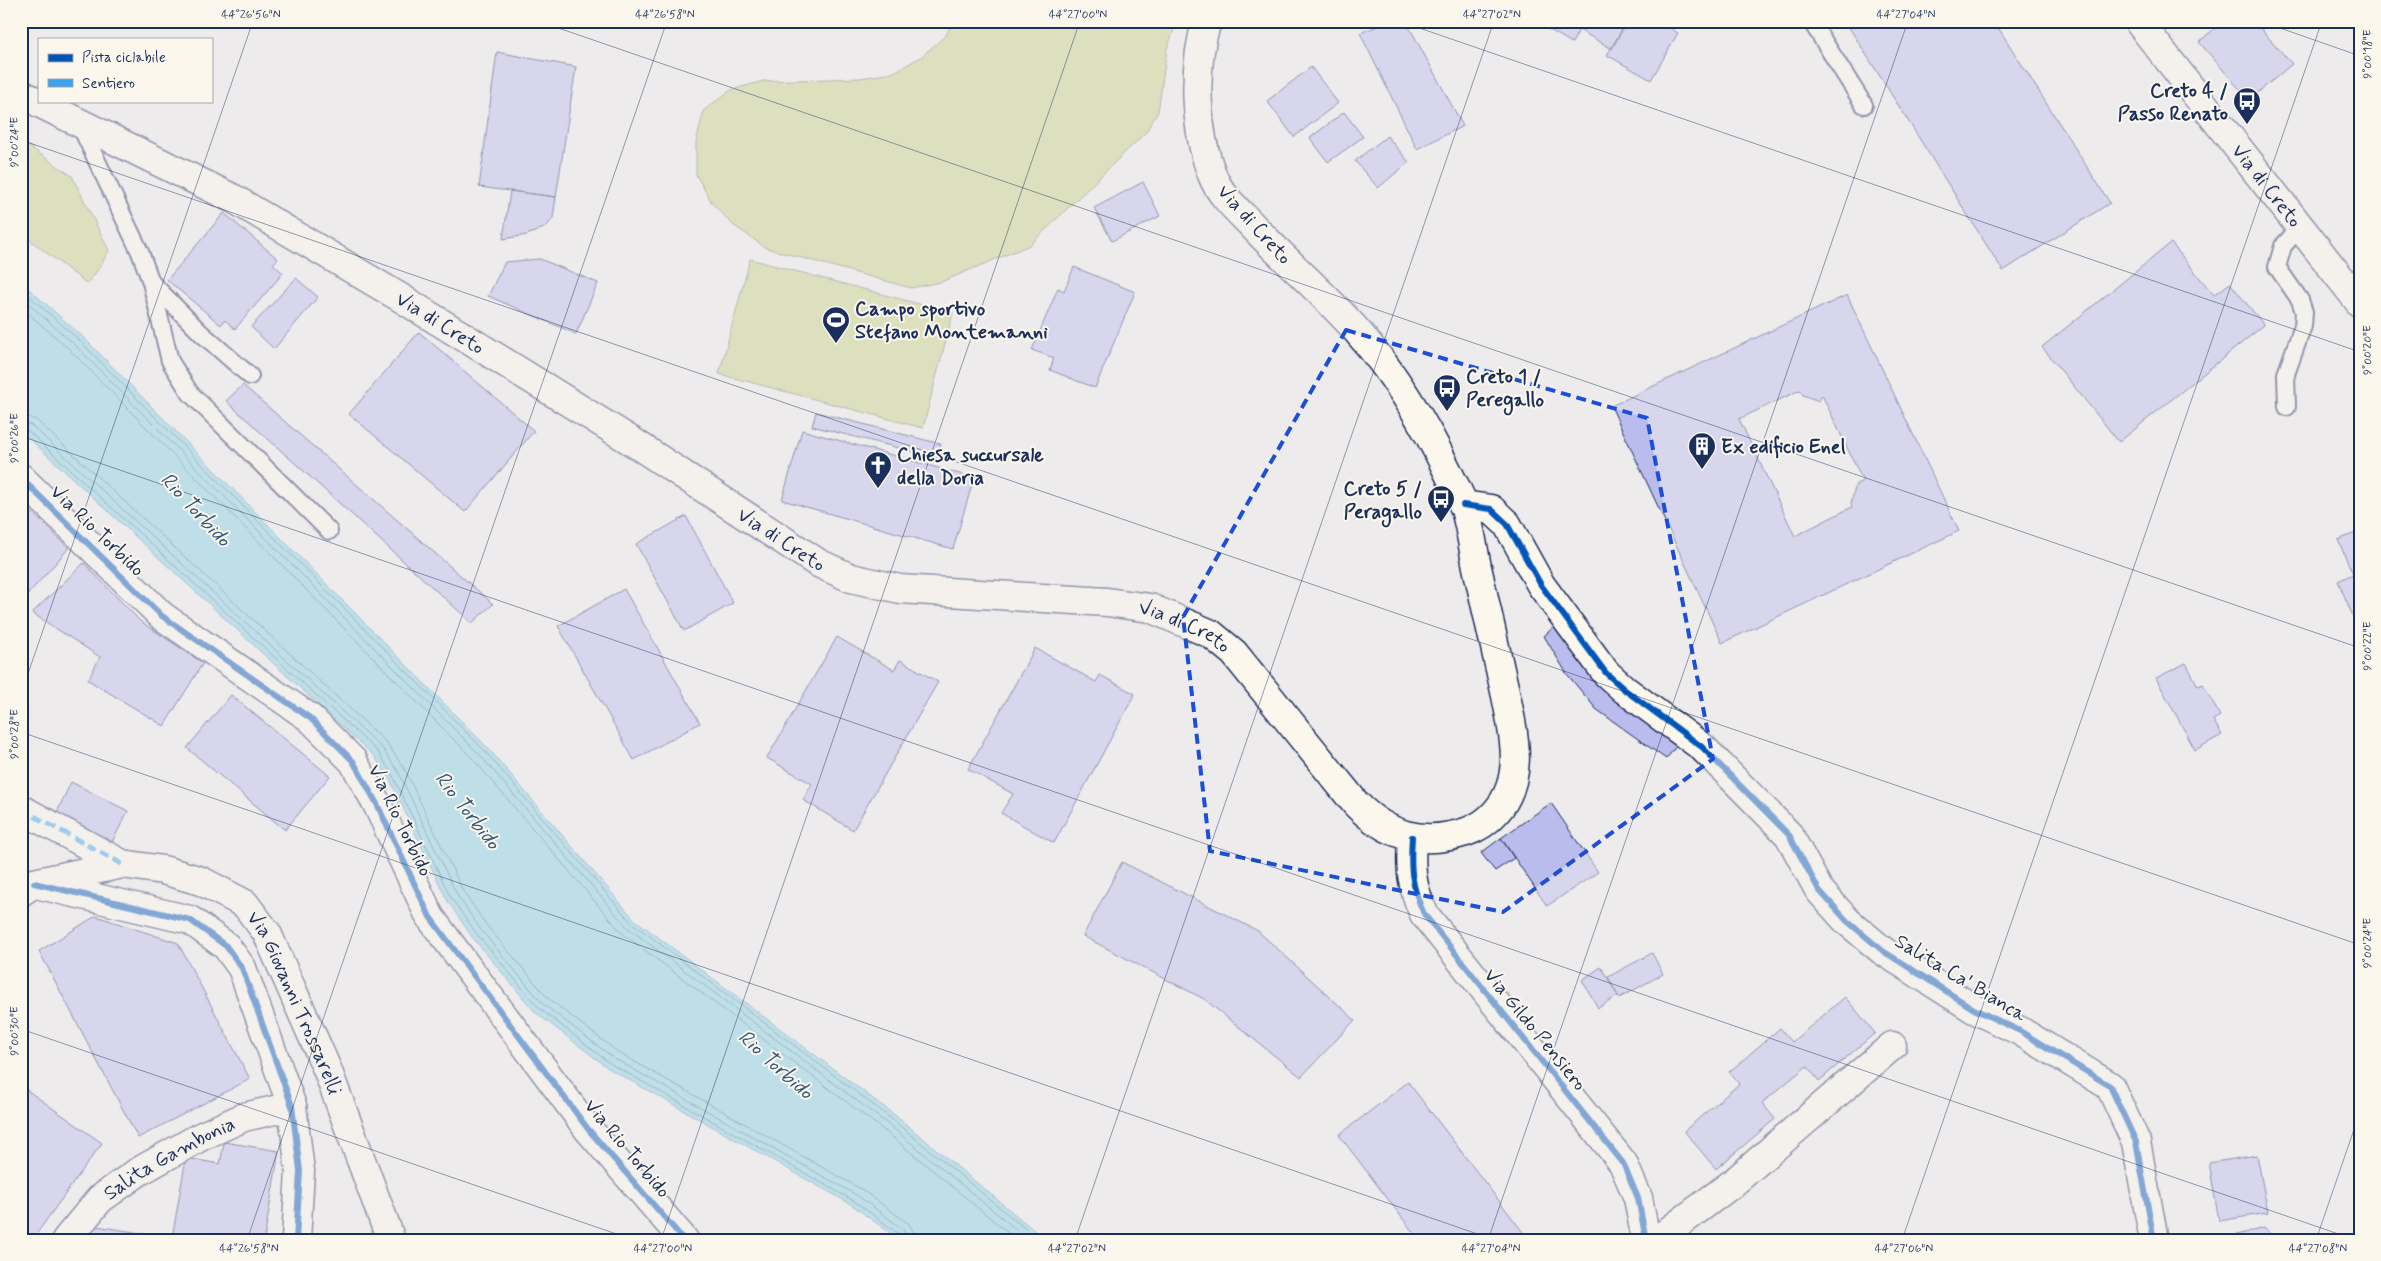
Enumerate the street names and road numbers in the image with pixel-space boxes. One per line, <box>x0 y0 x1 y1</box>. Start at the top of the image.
street label: Via di Creto <box>2225 139 2308 234</box>
street label: Via di Creto <box>1211 179 1297 271</box>
street label: Via di Creto <box>390 286 489 361</box>
street label: Via Rio Torbido <box>44 479 150 583</box>
street label: Via di Creto <box>732 502 828 579</box>
street label: Via di Creto <box>1137 595 1236 660</box>
street label: Via Rio Torbido <box>361 760 438 881</box>
street label: Via Giovanni Trossarelli <box>240 906 348 1099</box>
street label: Salita Ca' Bianca <box>1889 928 2032 1029</box>
street label: Via Gildo Pensiero <box>1477 963 1593 1097</box>
street label: Via Rio Torbido <box>577 1094 676 1204</box>
street label: Salita Gambonia <box>99 1111 240 1207</box>

